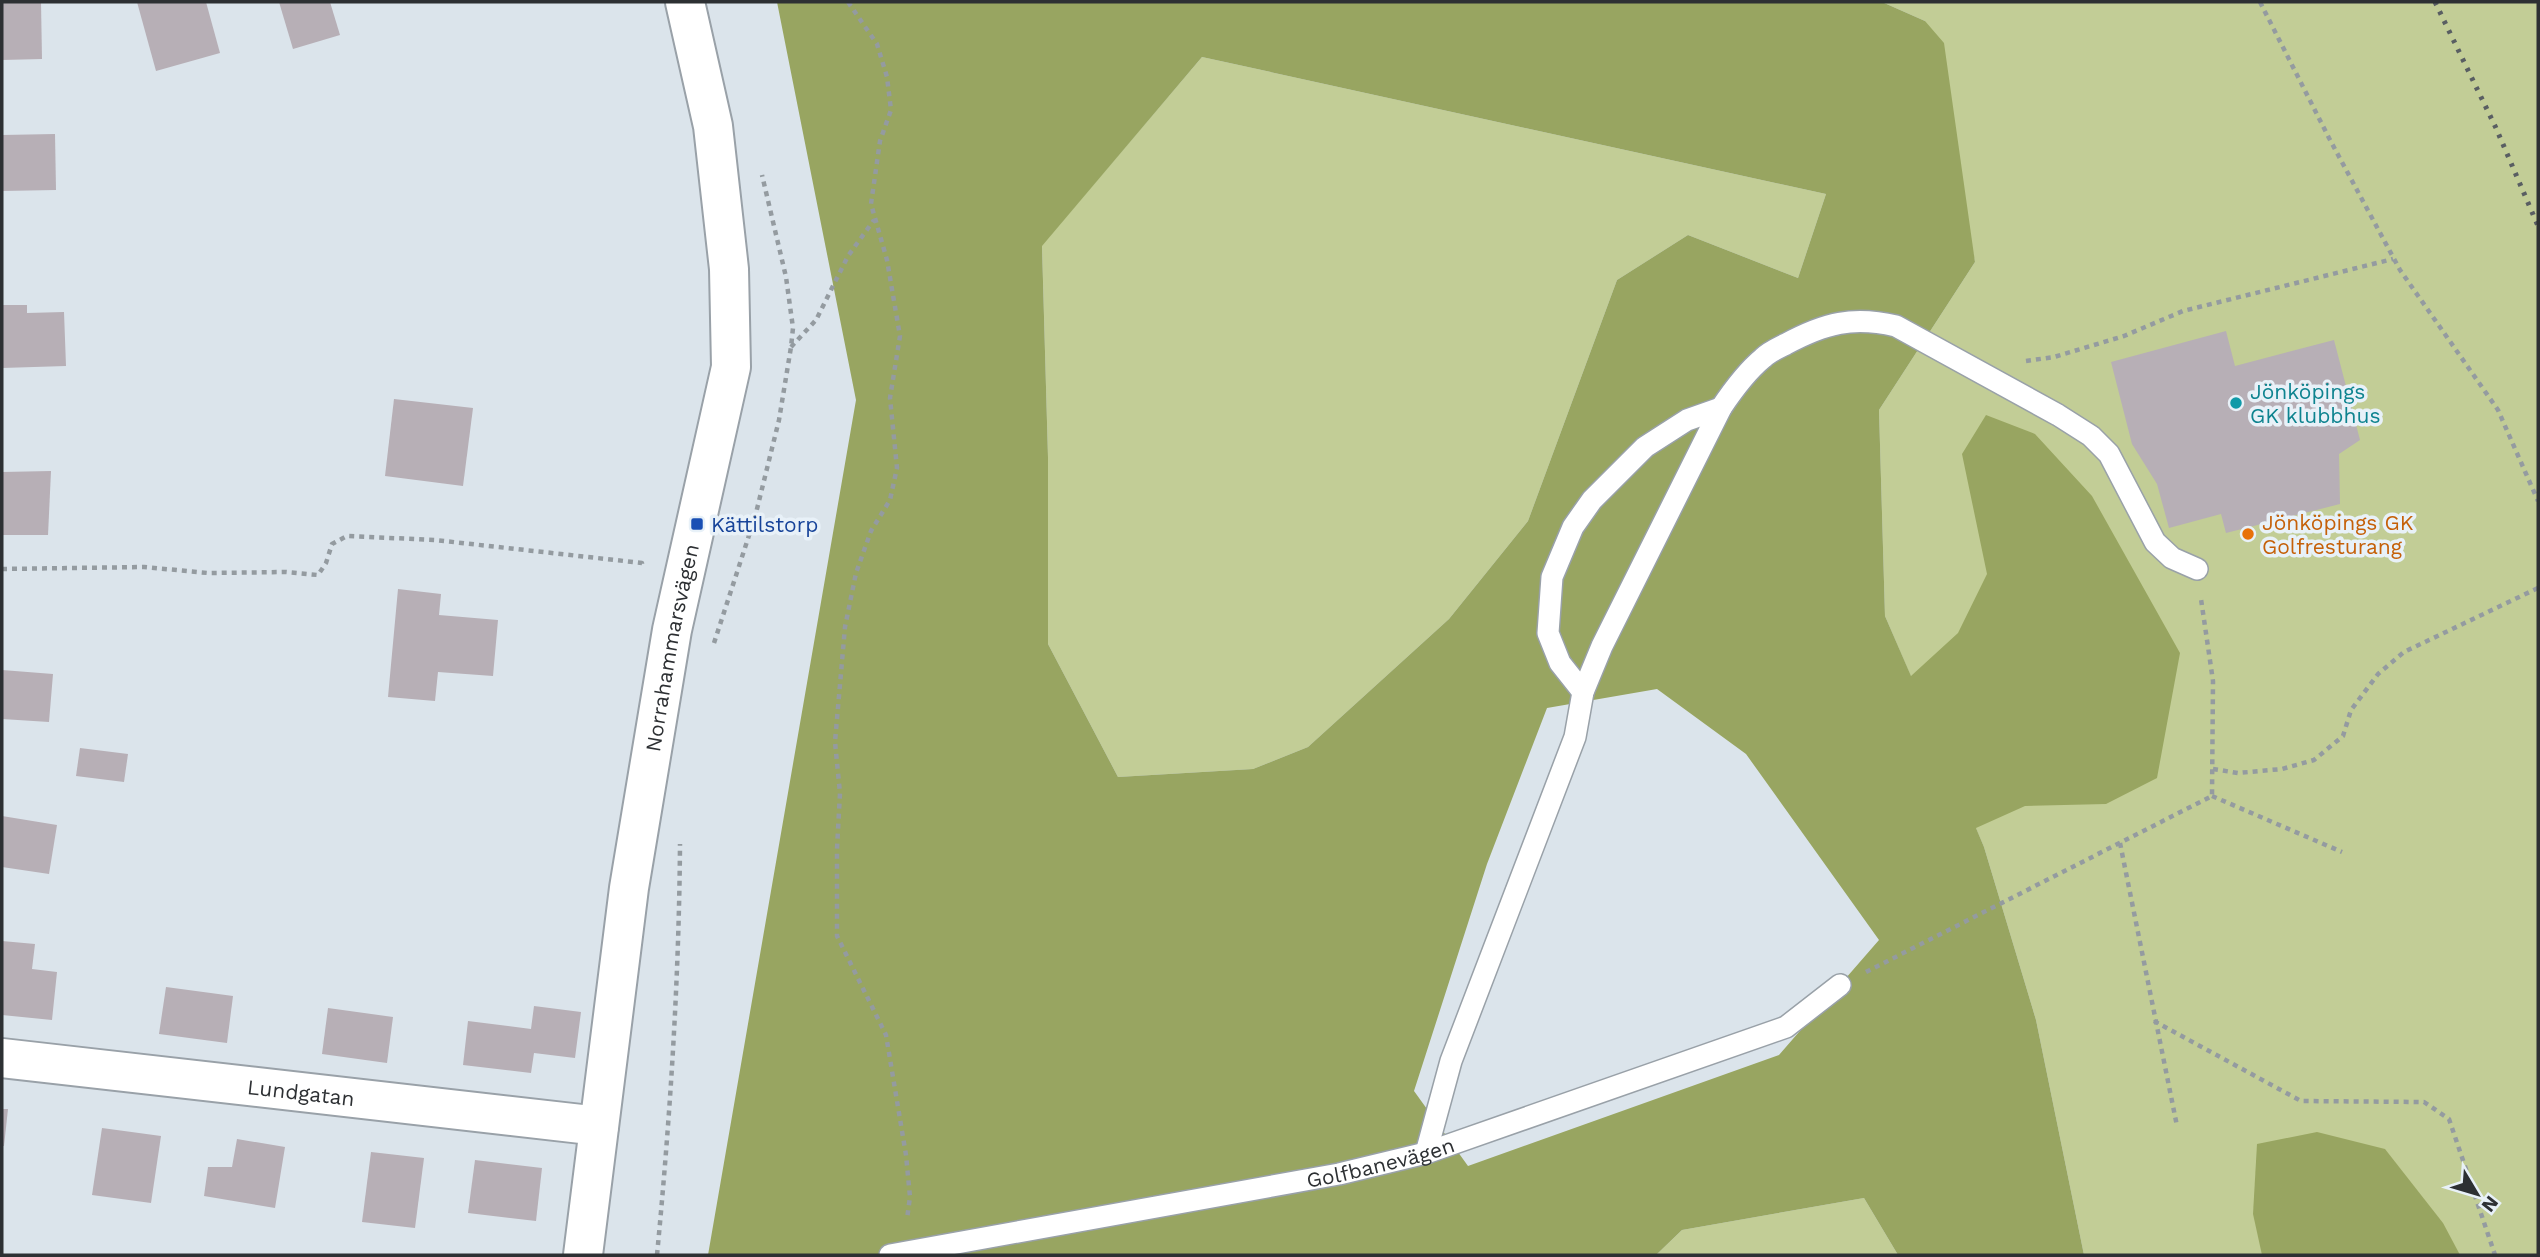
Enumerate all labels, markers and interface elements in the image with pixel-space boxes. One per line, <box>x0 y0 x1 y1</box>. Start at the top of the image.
place label: Jönköpings GK klubbhus <box>2250 379 2381 428</box>
marker: Jönköpings GK klubbhus <box>2228 395 2244 411</box>
place label: Jönköpings GK Golfresturang <box>2262 510 2414 559</box>
place label: Kättilstorp <box>711 512 818 537</box>
marker: Kättilstorp <box>689 516 705 532</box>
marker: Jönköpings GK Golfresturang <box>2240 526 2256 542</box>
street label: Norrahammarsvägen <box>639 541 703 753</box>
street label: Lundgatan <box>246 1074 356 1111</box>
street label: Golfbanevägen <box>1304 1132 1457 1192</box>
north arrow <box>2442 1159 2512 1229</box>
text: N <box>2477 1192 2503 1217</box>

